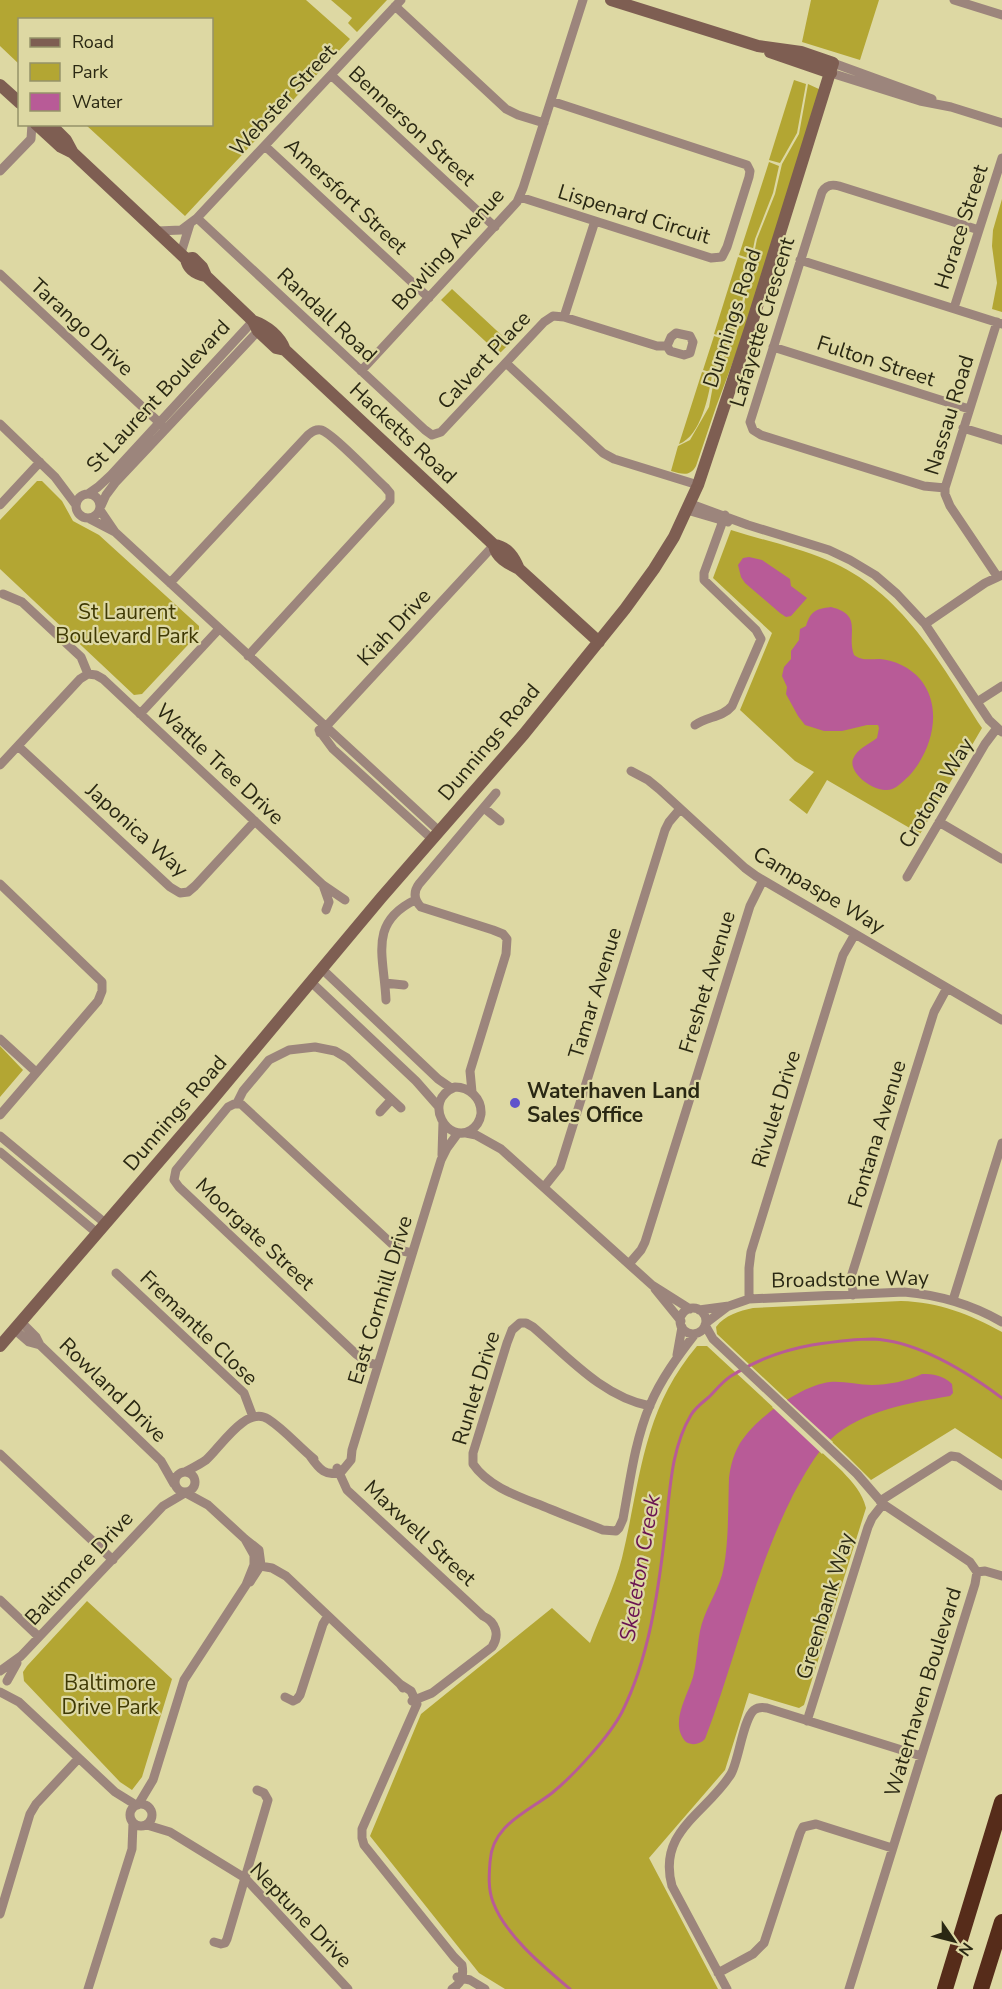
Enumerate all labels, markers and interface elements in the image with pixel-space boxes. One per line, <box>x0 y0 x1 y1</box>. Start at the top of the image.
legend <box>18 18 213 126</box>
text: Road <box>72 30 114 54</box>
street label: Webster Street <box>224 37 343 162</box>
text: Park <box>72 60 109 84</box>
street label: Bennerson Street <box>342 60 482 193</box>
text: Water <box>72 90 123 114</box>
street label: Amersfort Street <box>279 132 414 261</box>
street label: Horace Street <box>928 160 995 293</box>
street label: Lispenard Circuit <box>554 178 714 251</box>
street label: Bowling Avenue <box>386 182 510 316</box>
street label: Lafayette Crescent <box>723 233 801 410</box>
street label: Dunnings Road <box>696 245 768 391</box>
street label: Randall Road <box>271 261 383 369</box>
street label: Tarango Drive <box>24 272 140 382</box>
street label: Calvert Place <box>431 305 537 415</box>
street label: St Laurent Boulevard <box>80 314 236 478</box>
street label: Fulton Street <box>813 329 939 393</box>
street label: Nassau Road <box>917 352 981 478</box>
street label: Hacketts Road <box>343 376 463 490</box>
street label: Kiah Drive <box>351 582 437 672</box>
park label: St Laurent Boulevard Park <box>55 598 199 650</box>
street label: Dunnings Road <box>432 678 546 806</box>
street label: Wattle Tree Drive <box>150 697 290 831</box>
street label: Crotona Way <box>892 732 980 853</box>
street label: Japonica Way <box>79 776 194 884</box>
street label: Campaspe Way <box>748 840 890 940</box>
street label: Freshet Avenue <box>672 907 742 1057</box>
street label: Tamar Avenue <box>562 924 628 1062</box>
street label: Rivulet Drive <box>745 1047 807 1171</box>
street label: Dunnings Road <box>117 1049 233 1177</box>
street label: Fontana Avenue <box>841 1057 913 1211</box>
place label: Waterhaven Land Sales Office <box>527 1077 700 1129</box>
marker: Waterhaven Land Sales Office <box>508 1096 522 1110</box>
street label: Moorgate Street <box>189 1172 321 1297</box>
street label: East Cornhill Drive <box>341 1212 419 1388</box>
street label: Fremantle Close <box>134 1264 264 1392</box>
street label: Broadstone Way <box>771 1264 929 1294</box>
street label: Runlet Drive <box>445 1328 507 1448</box>
street label: Rowland Drive <box>53 1331 173 1449</box>
street label: Maxwell Street <box>358 1474 483 1593</box>
water label: Skeleton Creek <box>612 1491 668 1644</box>
street label: Baltimore Drive <box>19 1505 139 1631</box>
street label: Greenbank Way <box>789 1529 861 1683</box>
street label: Waterhaven Boulevard <box>878 1584 968 1800</box>
park label: Baltimore Drive Park <box>61 1669 159 1721</box>
street label: Neptune Drive <box>244 1856 358 1974</box>
north arrow <box>924 1911 984 1971</box>
text: N <box>953 1938 978 1960</box>

